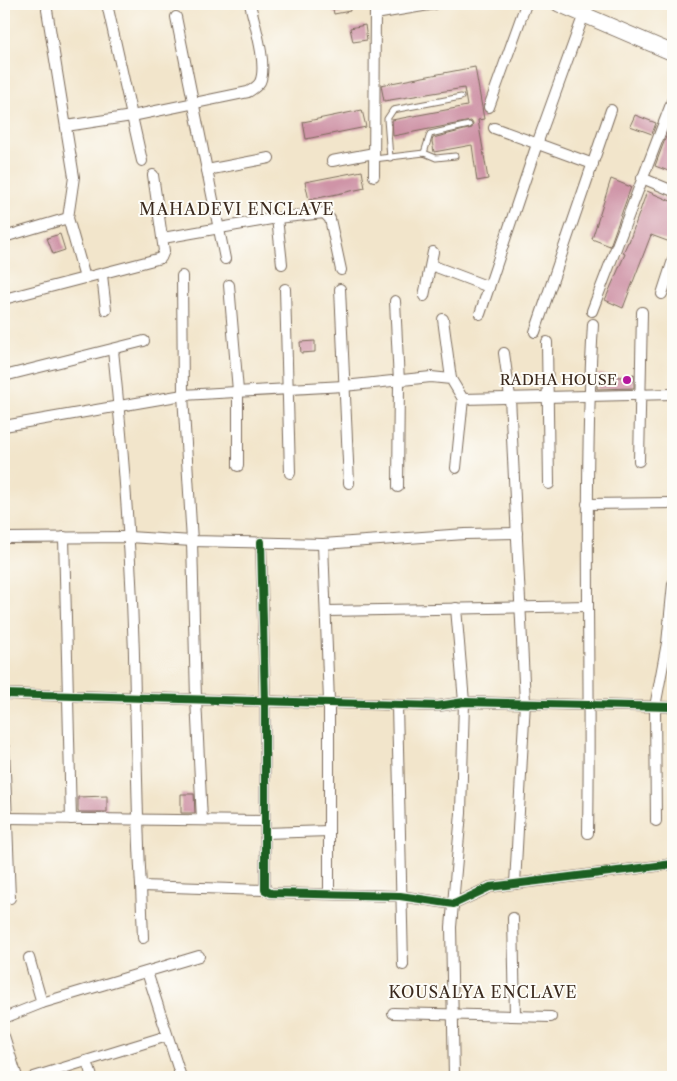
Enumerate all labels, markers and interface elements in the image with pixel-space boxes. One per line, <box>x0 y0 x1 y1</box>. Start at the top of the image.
district label: MAHADEVI ENCLAVE <box>139 199 335 219</box>
place label: RADHA HOUSE <box>500 370 617 389</box>
marker: RADHA HOUSE <box>621 374 633 386</box>
district label: KOUSALYA ENCLAVE <box>388 982 578 1002</box>

